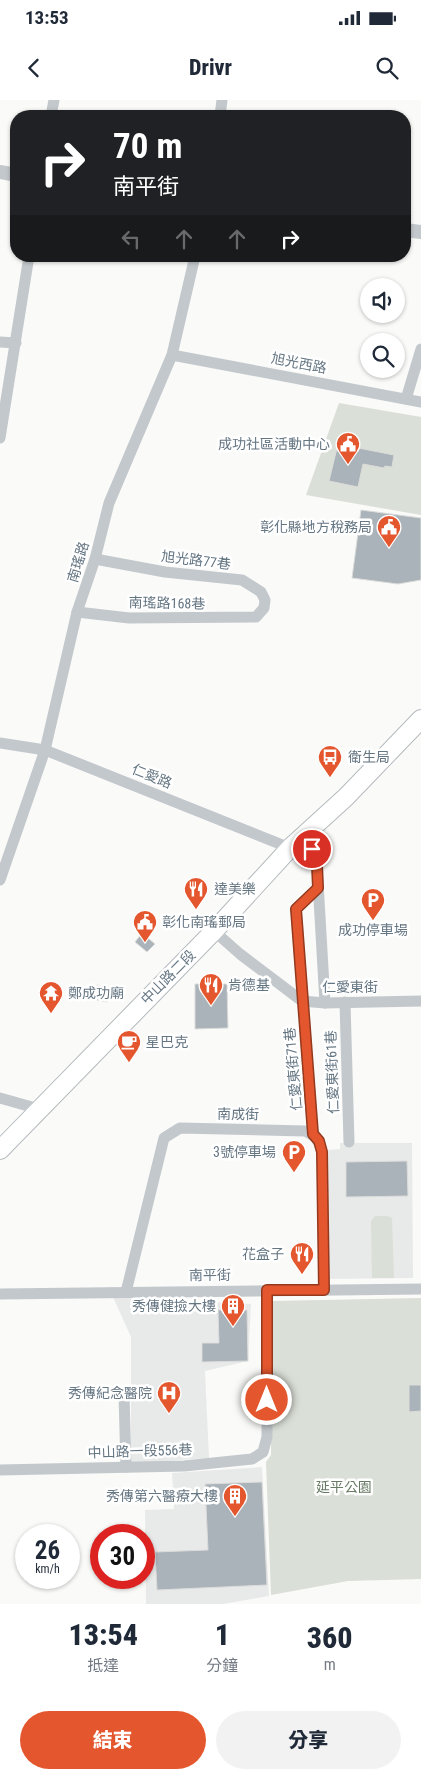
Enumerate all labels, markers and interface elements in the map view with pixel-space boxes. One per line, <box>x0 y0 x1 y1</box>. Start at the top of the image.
text: 13:53 <box>25 6 69 29</box>
icon: back <box>20 54 48 82</box>
icon: search <box>373 54 401 82</box>
text: Drivr <box>189 55 232 80</box>
text: 70 m <box>113 126 182 167</box>
icon: right <box>30 130 95 195</box>
text: 南平街 <box>113 174 179 199</box>
icon: left <box>117 225 145 253</box>
icon: ahead <box>170 225 198 253</box>
icon: ahead <box>223 225 251 253</box>
icon: right <box>276 225 304 253</box>
map controls <box>360 278 405 378</box>
button: sound <box>360 278 405 323</box>
button: search <box>360 333 405 378</box>
street label: 旭光西路 <box>270 350 328 376</box>
public building icon: 成功社區活動中心 <box>335 431 361 465</box>
place label: 成功社區活動中心 <box>218 436 330 452</box>
public building icon: 彰化縣地方稅務局 <box>376 514 402 548</box>
place label: 彰化縣地方稅務局 <box>260 519 372 535</box>
street label: 南瑤路 <box>64 540 92 584</box>
street label: 旭光路77巷 <box>160 548 232 572</box>
street label: 南瑤路168巷 <box>128 594 206 612</box>
bus stop icon: 衛生局 <box>317 744 343 778</box>
place label: 衛生局 <box>348 749 390 765</box>
street label: 仁愛路 <box>130 761 174 791</box>
pin <box>291 828 333 870</box>
icon: arrive <box>298 835 326 863</box>
restaurant icon: 達美樂 <box>183 876 209 910</box>
place label: 達美樂 <box>214 881 256 897</box>
parking icon: 成功停車場 <box>360 887 386 921</box>
public building icon: 彰化南瑤郵局 <box>132 909 158 943</box>
place label: 彰化南瑤郵局 <box>162 914 246 930</box>
place label: 成功停車場 <box>338 922 408 938</box>
street label: 中山路二段 <box>138 947 198 1007</box>
restaurant icon: 肯德基 <box>198 972 224 1006</box>
place label: 肯德基 <box>228 977 270 993</box>
street label: 仁愛東街 <box>322 979 378 995</box>
temple icon: 鄭成功廟 <box>38 980 64 1014</box>
place label: 鄭成功廟 <box>68 985 124 1001</box>
street label: 仁愛東街71巷 <box>281 1027 305 1111</box>
cafe icon: 星巴克 <box>116 1029 142 1063</box>
street label: 仁愛東街61巷 <box>323 1030 341 1114</box>
place label: 星巴克 <box>146 1034 188 1050</box>
street label: 南成街 <box>217 1106 259 1122</box>
parking icon: 3號停車場 <box>281 1139 307 1173</box>
place label: 3號停車場 <box>213 1144 276 1160</box>
restaurant icon: 花盒子 <box>289 1241 315 1275</box>
place label: 花盒子 <box>242 1246 284 1262</box>
street label: 南平街 <box>189 1267 231 1283</box>
building icon: 秀傳健撿大樓 <box>220 1293 246 1327</box>
place label: 秀傳健撿大樓 <box>132 1298 216 1314</box>
position arrow <box>240 1373 292 1425</box>
hospital icon: 秀傳紀念醫院 <box>156 1380 182 1414</box>
place label: 秀傳紀念醫院 <box>68 1385 152 1401</box>
street label: 中山路一段556巷 <box>87 1441 193 1461</box>
park label: 延平公園 <box>316 1479 372 1495</box>
building icon: 秀傳第六醫療大樓 <box>222 1483 248 1517</box>
place label: 秀傳第六醫療大樓 <box>106 1488 218 1504</box>
speed limit sign: 30 <box>90 1524 155 1589</box>
text: 26 <box>35 1536 60 1565</box>
text: km/h <box>35 1562 60 1576</box>
text: 13:54 <box>68 1617 138 1652</box>
text: 1 <box>215 1617 230 1652</box>
text: 360 <box>307 1620 353 1655</box>
text: m <box>324 1655 336 1674</box>
text: 抵達 <box>87 1656 119 1675</box>
text: 分鐘 <box>206 1656 238 1675</box>
button: 結束 <box>20 1711 206 1769</box>
button: 分享 <box>216 1711 401 1769</box>

